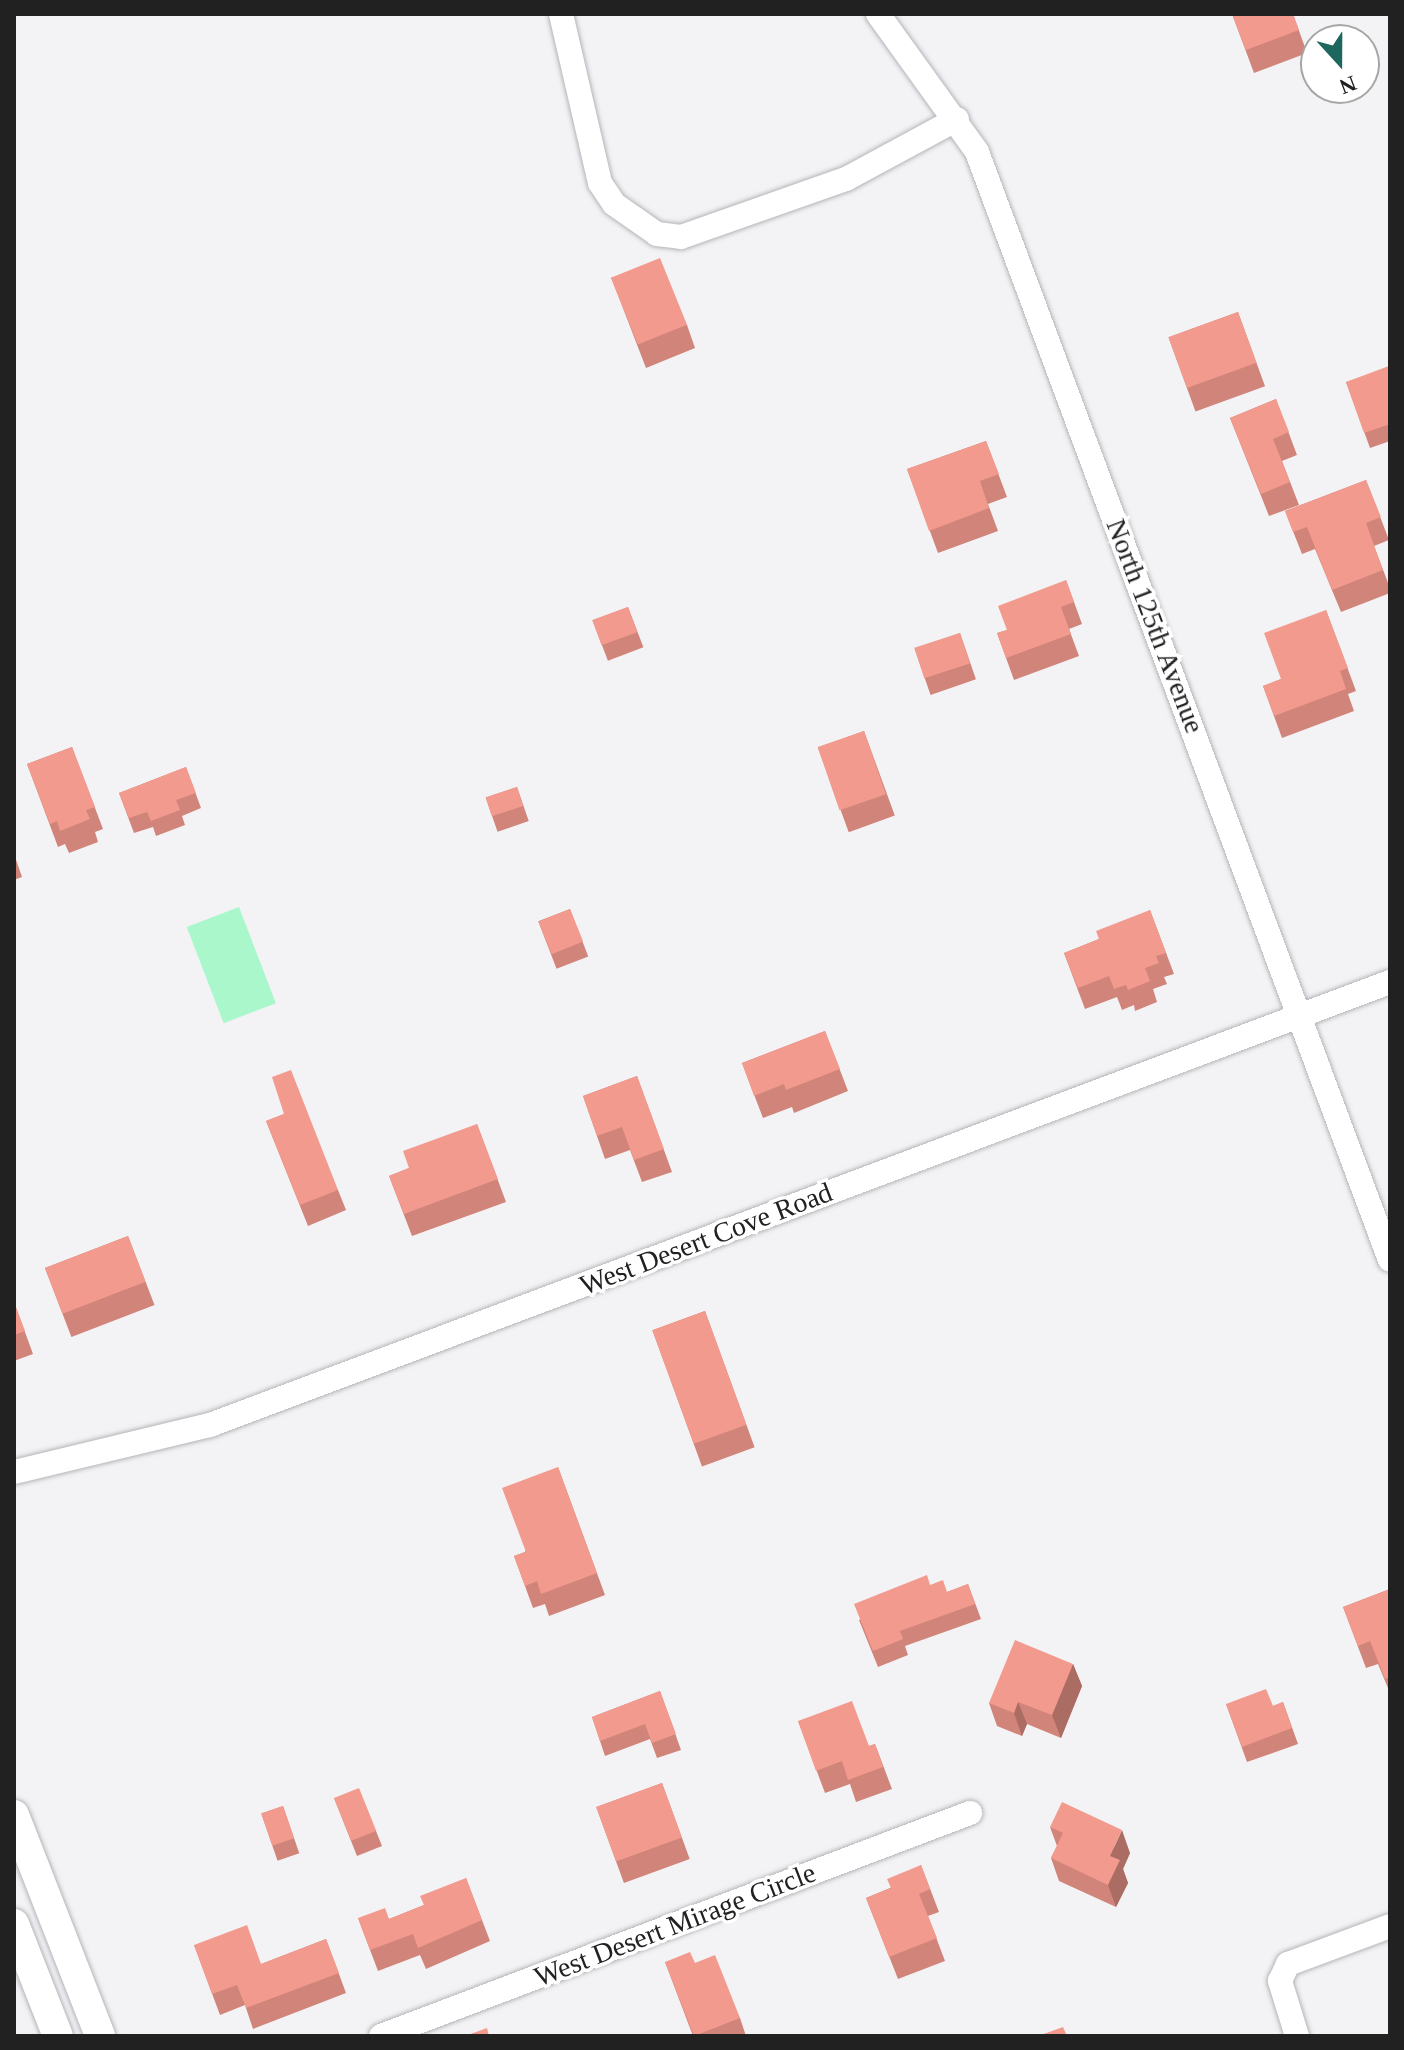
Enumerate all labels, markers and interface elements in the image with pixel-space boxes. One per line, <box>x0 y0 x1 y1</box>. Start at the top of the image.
north arrow <box>1300 24 1380 104</box>
text: N <box>1336 70 1360 100</box>
street label: North 125th Avenue <box>1098 514 1212 738</box>
street label: West Desert Cove Road <box>575 1175 837 1303</box>
street label: West Desert Mirage Circle <box>530 1856 820 1994</box>

